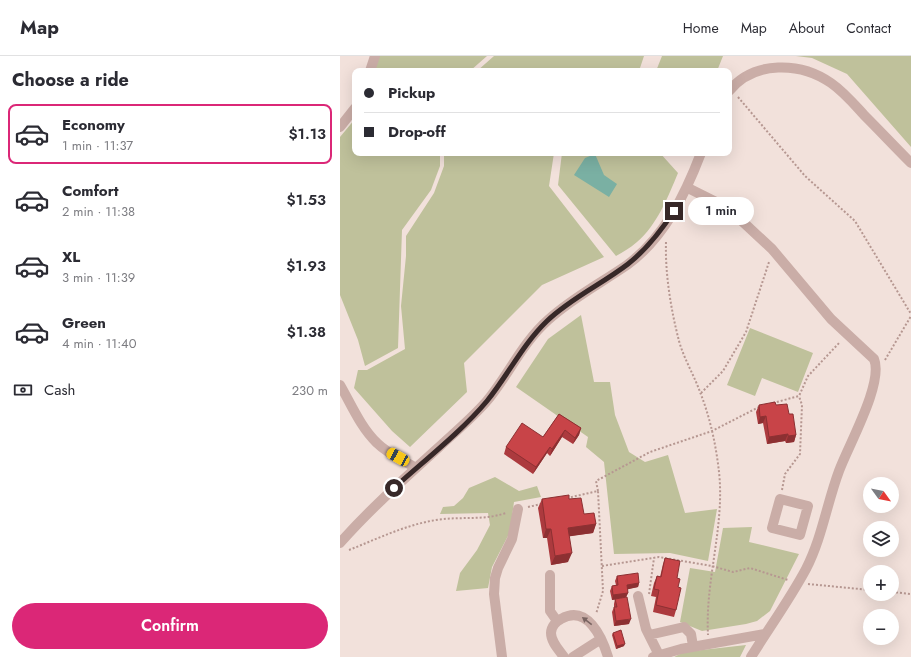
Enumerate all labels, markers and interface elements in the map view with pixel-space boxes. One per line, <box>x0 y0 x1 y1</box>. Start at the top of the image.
text: Map <box>20 14 59 41</box>
text: Home <box>683 18 719 38</box>
text: Map <box>741 18 767 38</box>
text: About <box>789 18 824 38</box>
text: Contact <box>846 18 891 38</box>
text: Choose a ride <box>12 67 129 93</box>
text: Pickup <box>388 82 435 104</box>
text: Economy <box>62 114 125 136</box>
icon: car <box>14 116 50 152</box>
text: Drop-off <box>388 121 446 143</box>
text: $1.13 <box>288 123 326 145</box>
text: 1 min · 11:37 <box>62 136 133 155</box>
text: Comfort <box>62 180 119 202</box>
icon: car <box>14 182 50 218</box>
text: $1.53 <box>287 189 326 211</box>
callout: 1 min <box>688 197 754 225</box>
text: 1 min <box>705 201 737 220</box>
text: 2 min · 11:38 <box>62 202 135 221</box>
route end <box>665 202 683 220</box>
text: XL <box>62 246 80 268</box>
icon: car <box>14 248 50 284</box>
text: $1.93 <box>286 255 326 277</box>
text: 3 min · 11:39 <box>62 268 135 287</box>
text: Green <box>62 312 106 334</box>
icon: car <box>14 314 50 350</box>
text: $1.38 <box>287 321 326 343</box>
text: 4 min · 11:40 <box>62 334 137 353</box>
icon: cash <box>12 379 34 401</box>
text: Cash <box>44 379 75 401</box>
text: 230 m <box>292 381 328 400</box>
car <box>385 446 411 468</box>
north arrow <box>863 477 899 513</box>
map controls <box>863 477 899 645</box>
route start <box>385 479 403 497</box>
button: layers <box>863 521 899 557</box>
button: + <box>863 565 899 601</box>
button: Confirm <box>12 603 328 649</box>
button: − <box>863 609 899 645</box>
one-way arrow <box>581 616 592 625</box>

